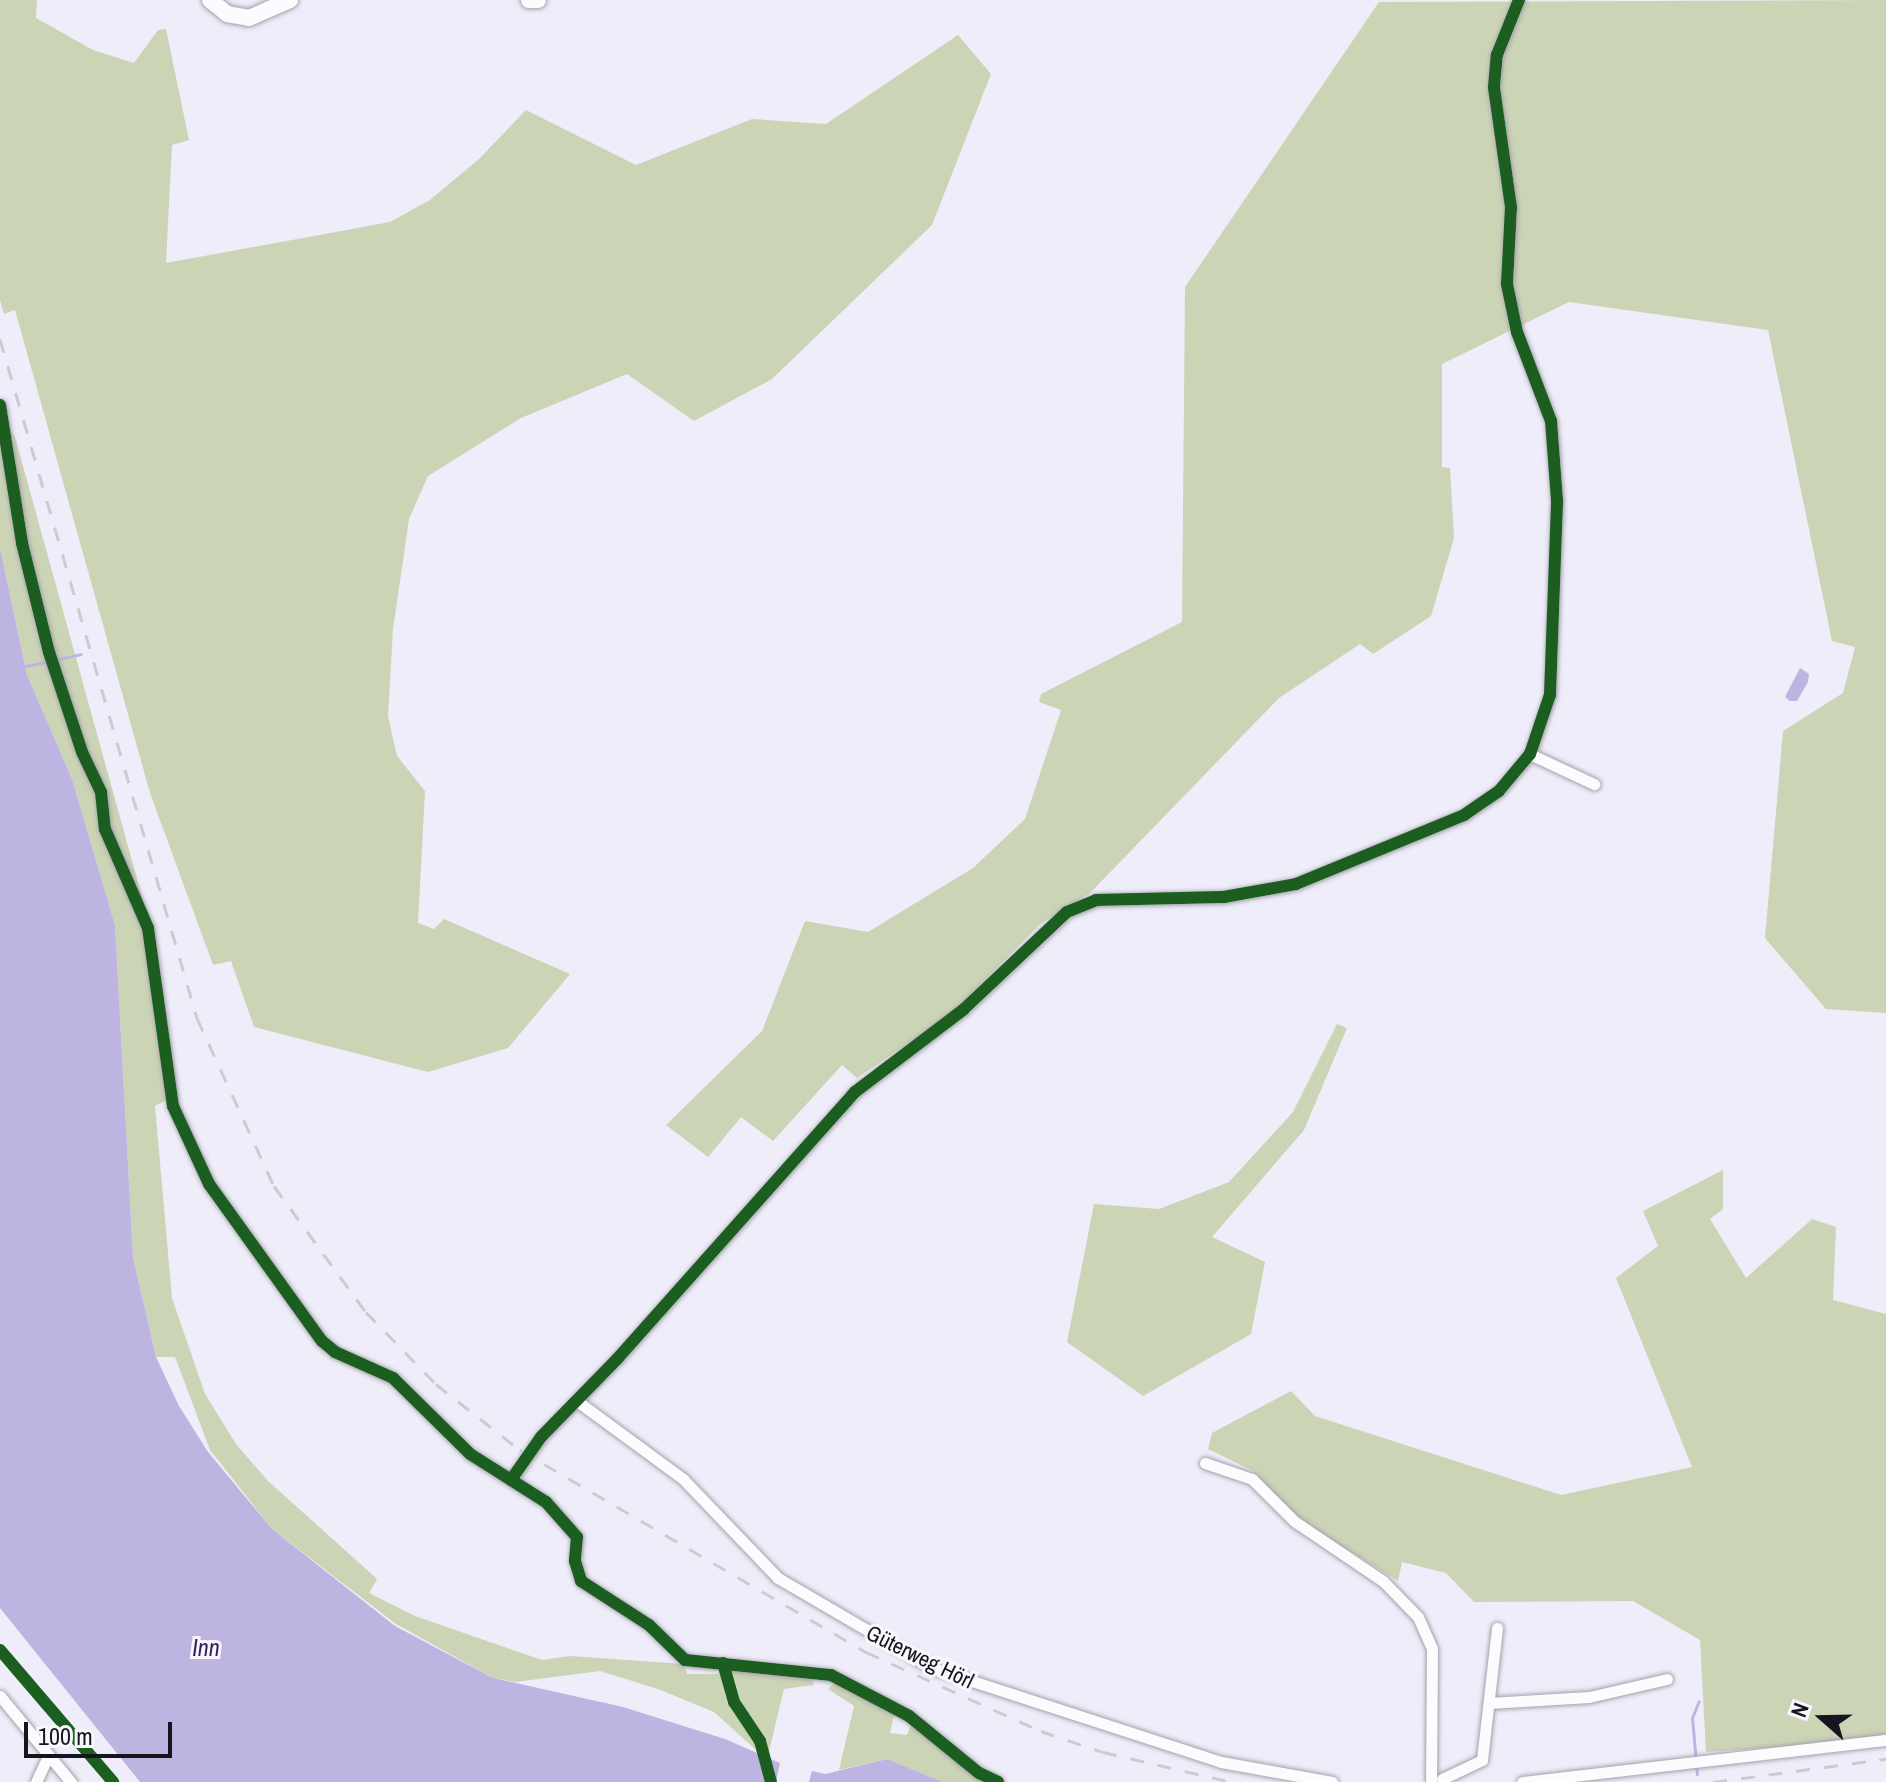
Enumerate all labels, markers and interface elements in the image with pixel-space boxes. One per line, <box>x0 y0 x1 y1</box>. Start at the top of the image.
street label: Güterweg Hörl <box>862 1620 978 1694</box>
water label: Inn <box>192 1634 220 1662</box>
north arrow <box>1782 1678 1862 1758</box>
text: N <box>1783 1699 1816 1721</box>
scale bar <box>28 1706 176 1756</box>
text: 100 m <box>38 1720 93 1752</box>

